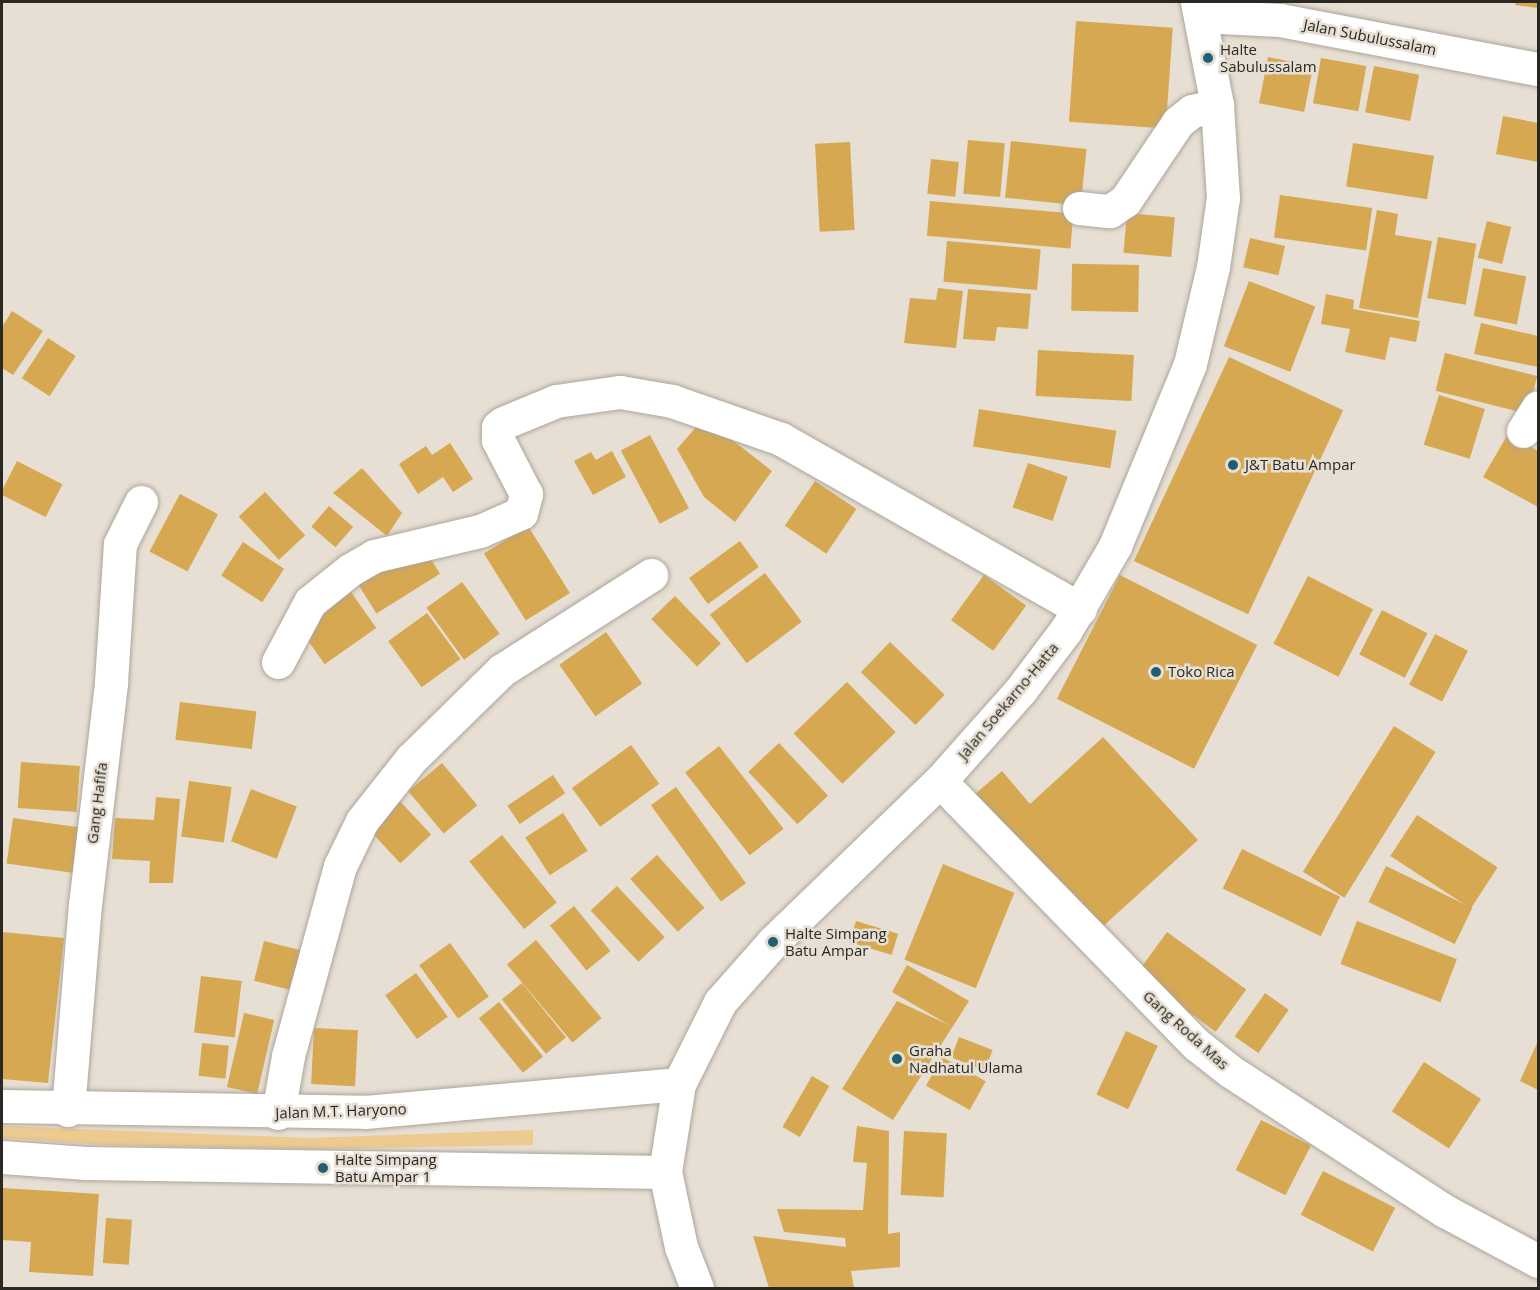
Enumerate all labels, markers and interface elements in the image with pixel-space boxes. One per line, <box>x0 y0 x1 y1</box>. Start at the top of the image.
street label: Jalan Subulussalam <box>1302 15 1438 59</box>
place label: Halte Sabulussalam <box>1220 40 1317 75</box>
marker: Halte Sabulussalam <box>1201 51 1215 65</box>
place label: J&T Batu Ampar <box>1245 456 1356 474</box>
marker: J&T Batu Ampar <box>1226 458 1240 472</box>
street label: Jalan Soekarno-Hatta <box>954 639 1062 763</box>
place label: Toko Rica <box>1168 663 1235 681</box>
marker: Toko Rica <box>1149 665 1163 679</box>
street label: Gang Hafifa <box>83 761 111 845</box>
place label: Halte Simpang Batu Ampar <box>785 924 887 959</box>
marker: Halte Simpang Batu Ampar <box>766 935 780 949</box>
street label: Gang Roda Mas <box>1139 987 1233 1073</box>
place label: Graha Nadhatul Ulama <box>909 1041 1023 1076</box>
marker: Graha Nadhatul Ulama <box>890 1052 904 1066</box>
street label: Jalan M.T. Haryono <box>275 1100 407 1122</box>
place label: Halte Simpang Batu Ampar 1 <box>335 1150 437 1185</box>
marker: Halte Simpang Batu Ampar 1 <box>316 1161 330 1175</box>

